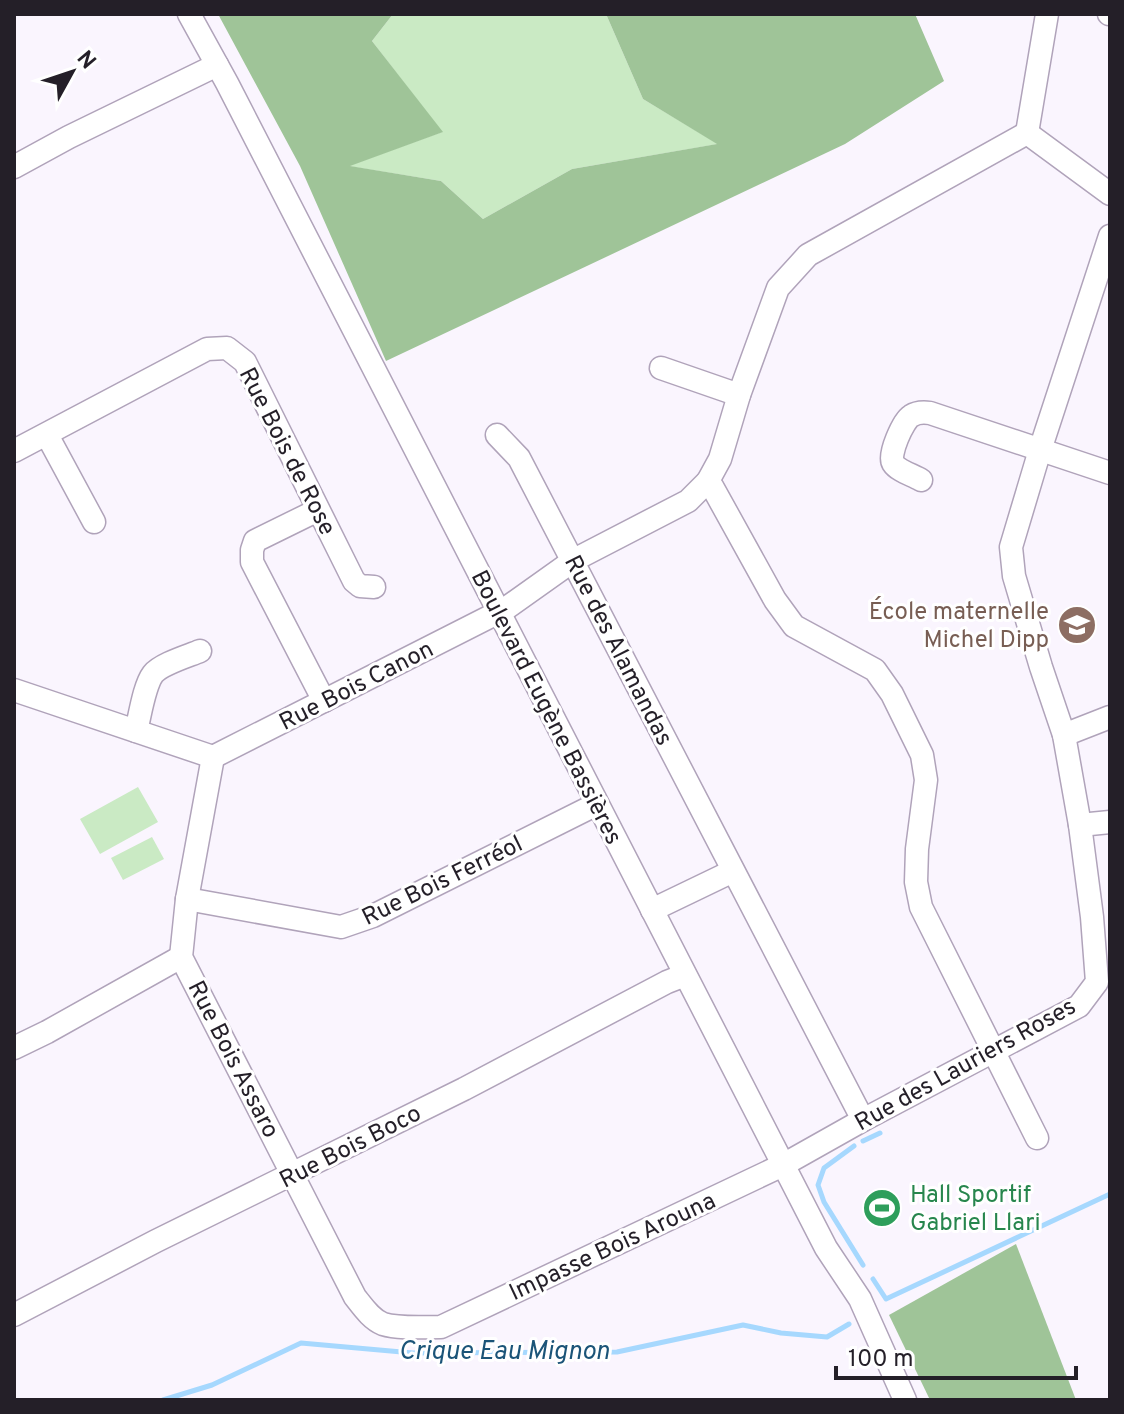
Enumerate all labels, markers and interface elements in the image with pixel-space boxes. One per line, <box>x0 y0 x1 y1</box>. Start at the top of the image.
north arrow <box>32 32 112 112</box>
text: N <box>70 46 101 75</box>
street label: Rue Bois de Rose <box>231 363 341 541</box>
street label: Rue des Alamandas <box>556 551 678 751</box>
street label: Boulevard Eugène Bassières <box>463 566 628 850</box>
place label: École maternelle Michel Dipp <box>869 596 1049 656</box>
school or university icon: École maternelle Michel Dipp <box>1056 604 1098 646</box>
street label: Rue Bois Canon <box>275 635 439 739</box>
street label: Rue Bois Ferréol <box>358 830 528 934</box>
street label: Rue Bois Assaro <box>180 976 285 1144</box>
street label: Rue des Lauriers Roses <box>850 992 1082 1139</box>
street label: Rue Bois Boco <box>275 1099 427 1196</box>
place label: Hall Sportif Gabriel Llari <box>910 1181 1041 1239</box>
street label: Impasse Bois Arouna <box>505 1187 721 1309</box>
sports icon: Hall Sportif Gabriel Llari <box>861 1187 903 1229</box>
scale bar <box>836 1330 1076 1380</box>
water label: Crique Eau Mignon <box>399 1336 609 1369</box>
text: 100 m <box>848 1345 914 1375</box>

